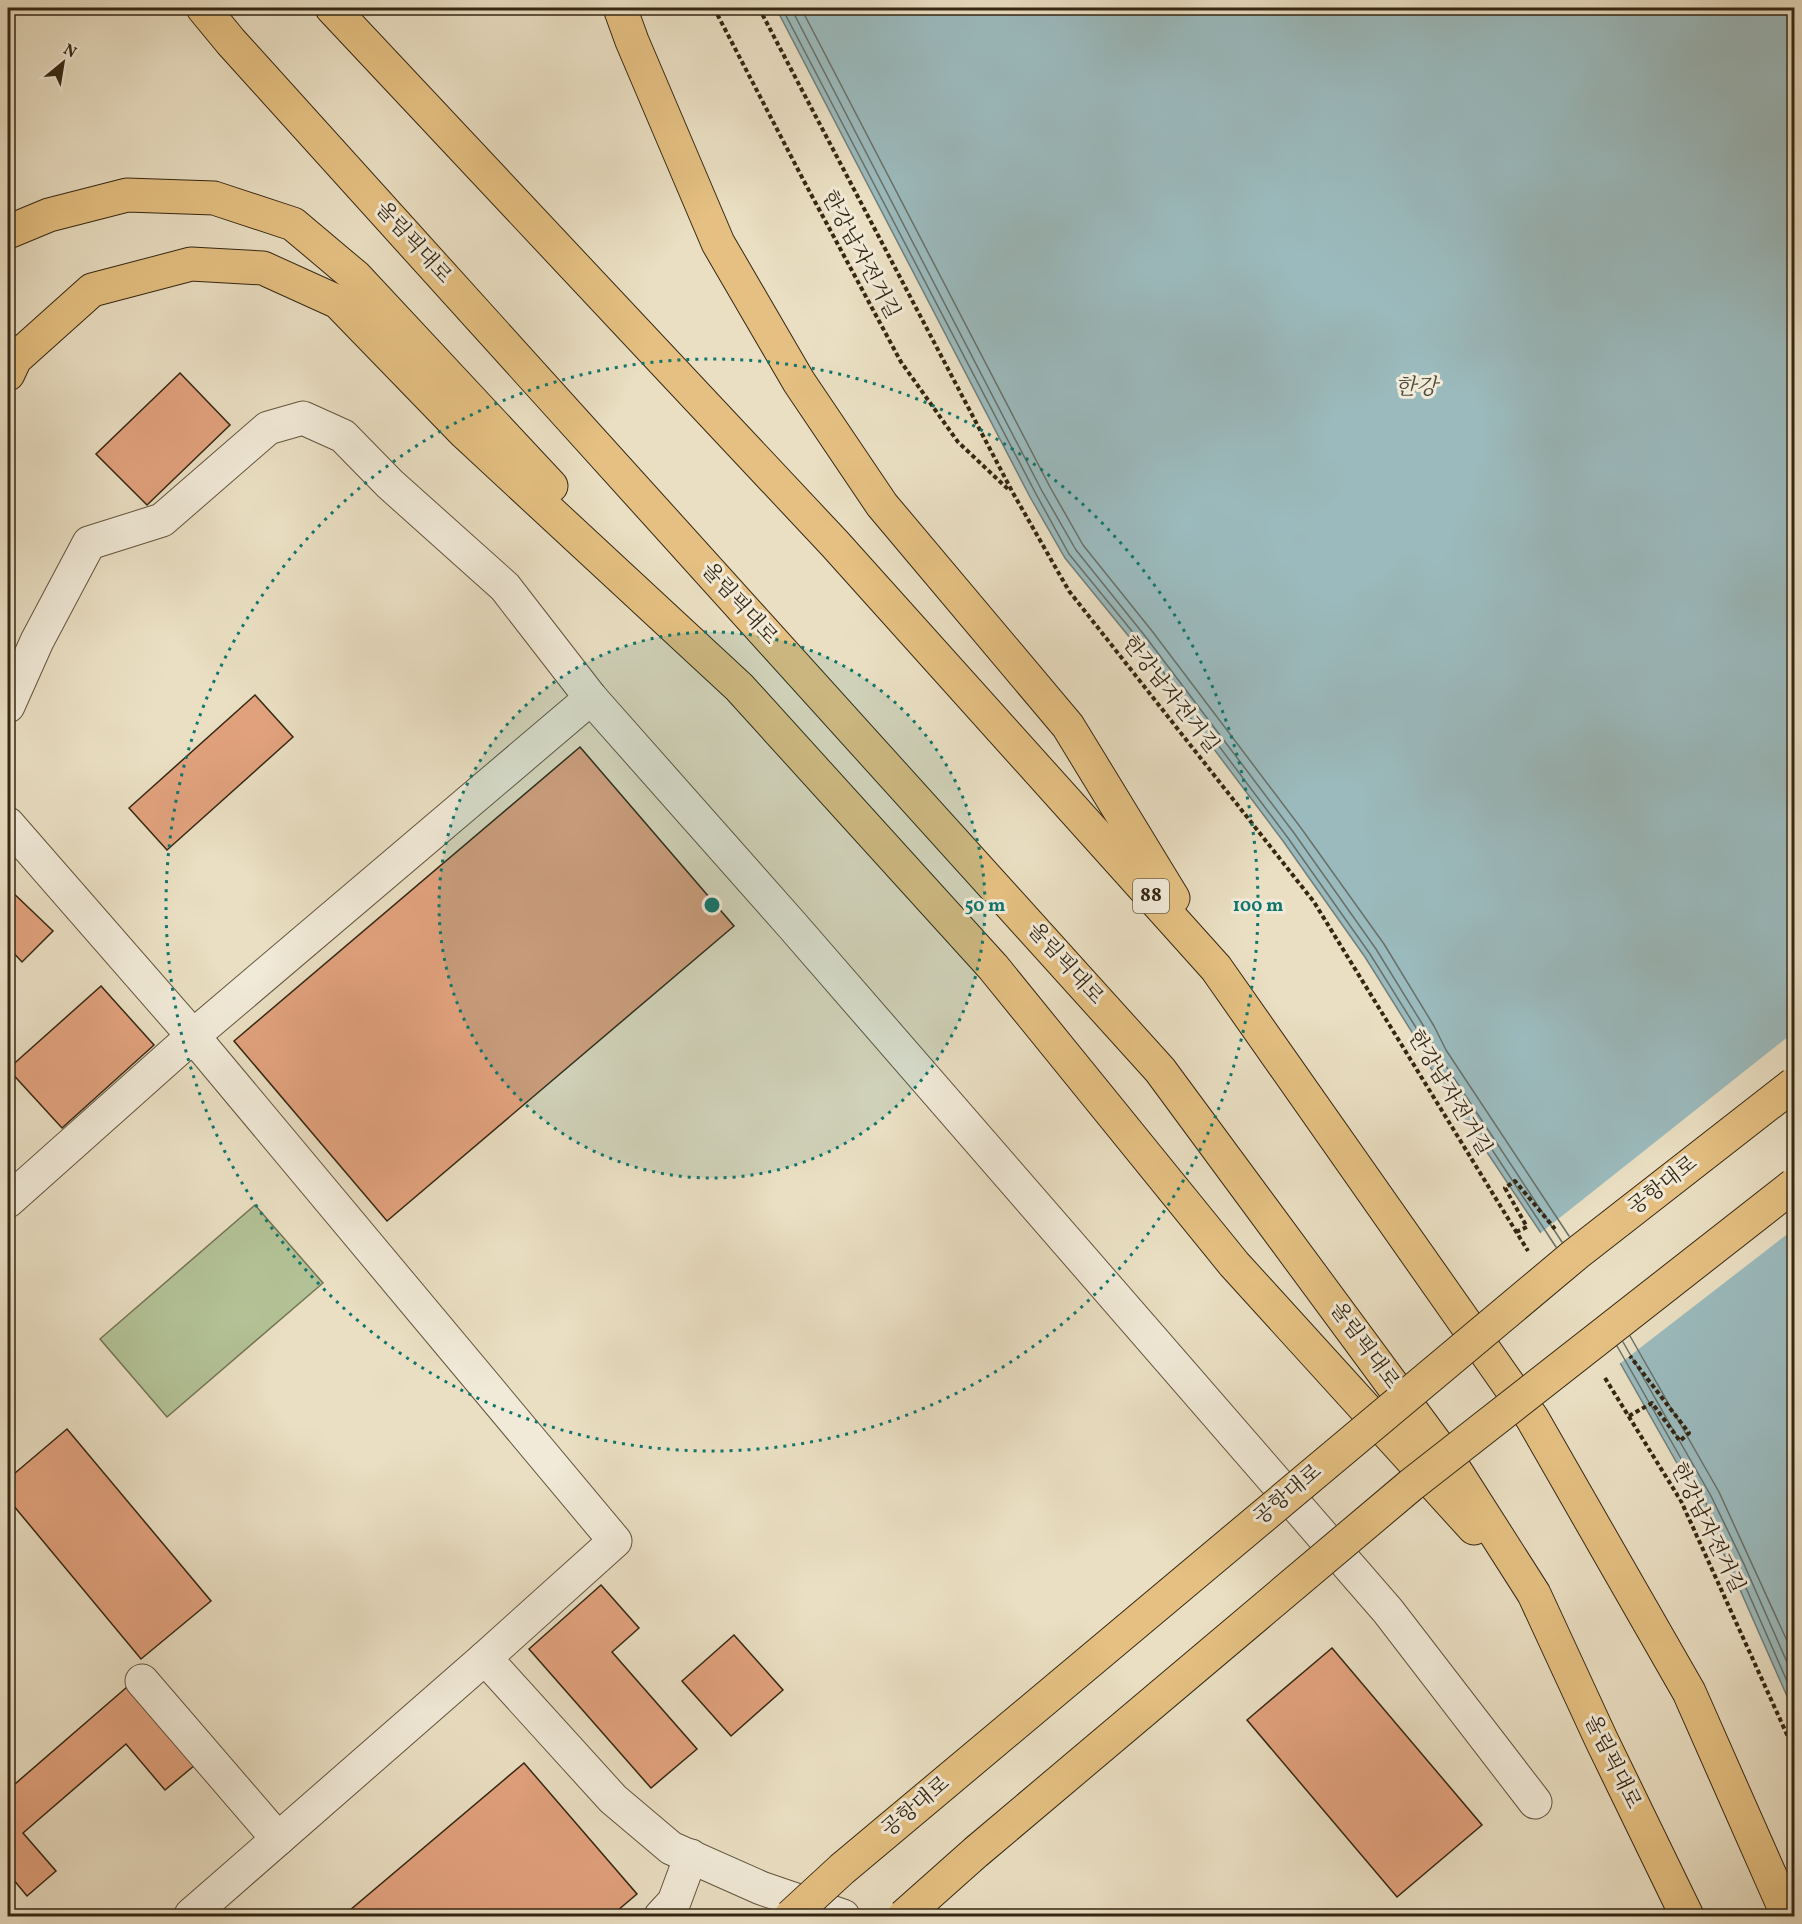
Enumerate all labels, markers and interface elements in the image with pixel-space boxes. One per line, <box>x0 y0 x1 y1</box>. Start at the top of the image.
north arrow <box>33 33 93 93</box>
text: N <box>59 39 80 64</box>
street label: 한강남자전거길 <box>814 185 906 325</box>
street label: 올림픽대로 <box>368 196 458 290</box>
water label: 한강 <box>1395 373 1441 404</box>
street label: 올림픽대로 <box>694 557 784 651</box>
street label: 한강남자전거길 <box>1115 630 1225 760</box>
road number: 88 <box>1133 879 1169 913</box>
text: 50 m <box>965 894 1005 919</box>
text: 100 m <box>1233 894 1283 919</box>
centre of rings <box>702 895 722 915</box>
street label: 올림픽대로 <box>1020 917 1110 1011</box>
street label: 한강남자전거길 <box>1400 1025 1498 1161</box>
street label: 공항대로 <box>1622 1150 1704 1222</box>
street label: 올림픽대로 <box>1322 1296 1406 1396</box>
street label: 공항대로 <box>1248 1458 1328 1532</box>
street label: 한강남자전거길 <box>1663 1458 1751 1598</box>
street label: 올림픽대로 <box>1577 1710 1647 1814</box>
street label: 공항대로 <box>876 1770 956 1844</box>

